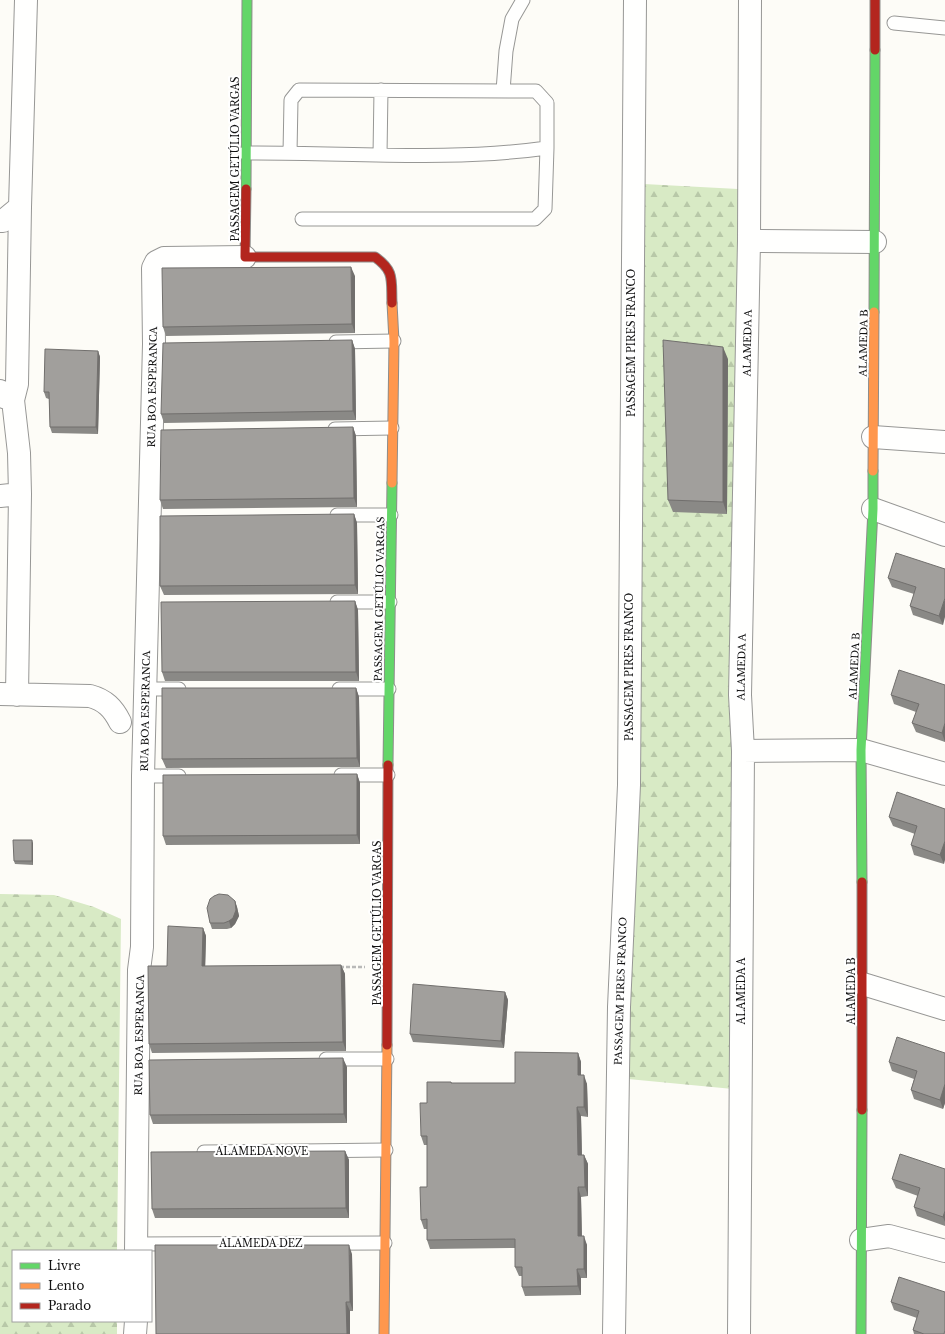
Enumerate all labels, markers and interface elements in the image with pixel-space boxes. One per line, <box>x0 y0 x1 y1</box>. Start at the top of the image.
street label: PASSAGEM GETÚLIO VARGAS <box>228 76 242 242</box>
street label: PASSAGEM PIRES FRANCO <box>625 269 638 417</box>
street label: ALAMEDA A <box>740 309 755 378</box>
street label: ALAMEDA B <box>856 309 871 378</box>
street label: RUA BOA ESPERANCA <box>145 326 160 448</box>
street label: PASSAGEM GETÚLIO VARGAS <box>371 516 387 682</box>
street label: PASSAGEM PIRES FRANCO <box>623 593 636 741</box>
street label: ALAMEDA B <box>846 632 863 701</box>
street label: ALAMEDA A <box>734 633 749 702</box>
street label: RUA BOA ESPERANCA <box>138 650 153 772</box>
street label: PASSAGEM GETÚLIO VARGAS <box>370 840 384 1006</box>
street label: PASSAGEM PIRES FRANCO <box>611 917 630 1065</box>
street label: ALAMEDA A <box>735 957 748 1025</box>
street label: ALAMEDA B <box>845 957 858 1026</box>
street label: RUA BOA ESPERANCA <box>132 974 147 1096</box>
street label: ALAMEDA NOVE <box>215 1145 308 1158</box>
street label: ALAMEDA DEZ <box>218 1237 303 1250</box>
legend <box>12 1250 152 1322</box>
text: Livre <box>48 1258 81 1273</box>
text: Lento <box>48 1278 84 1293</box>
text: Parado <box>48 1298 91 1313</box>

